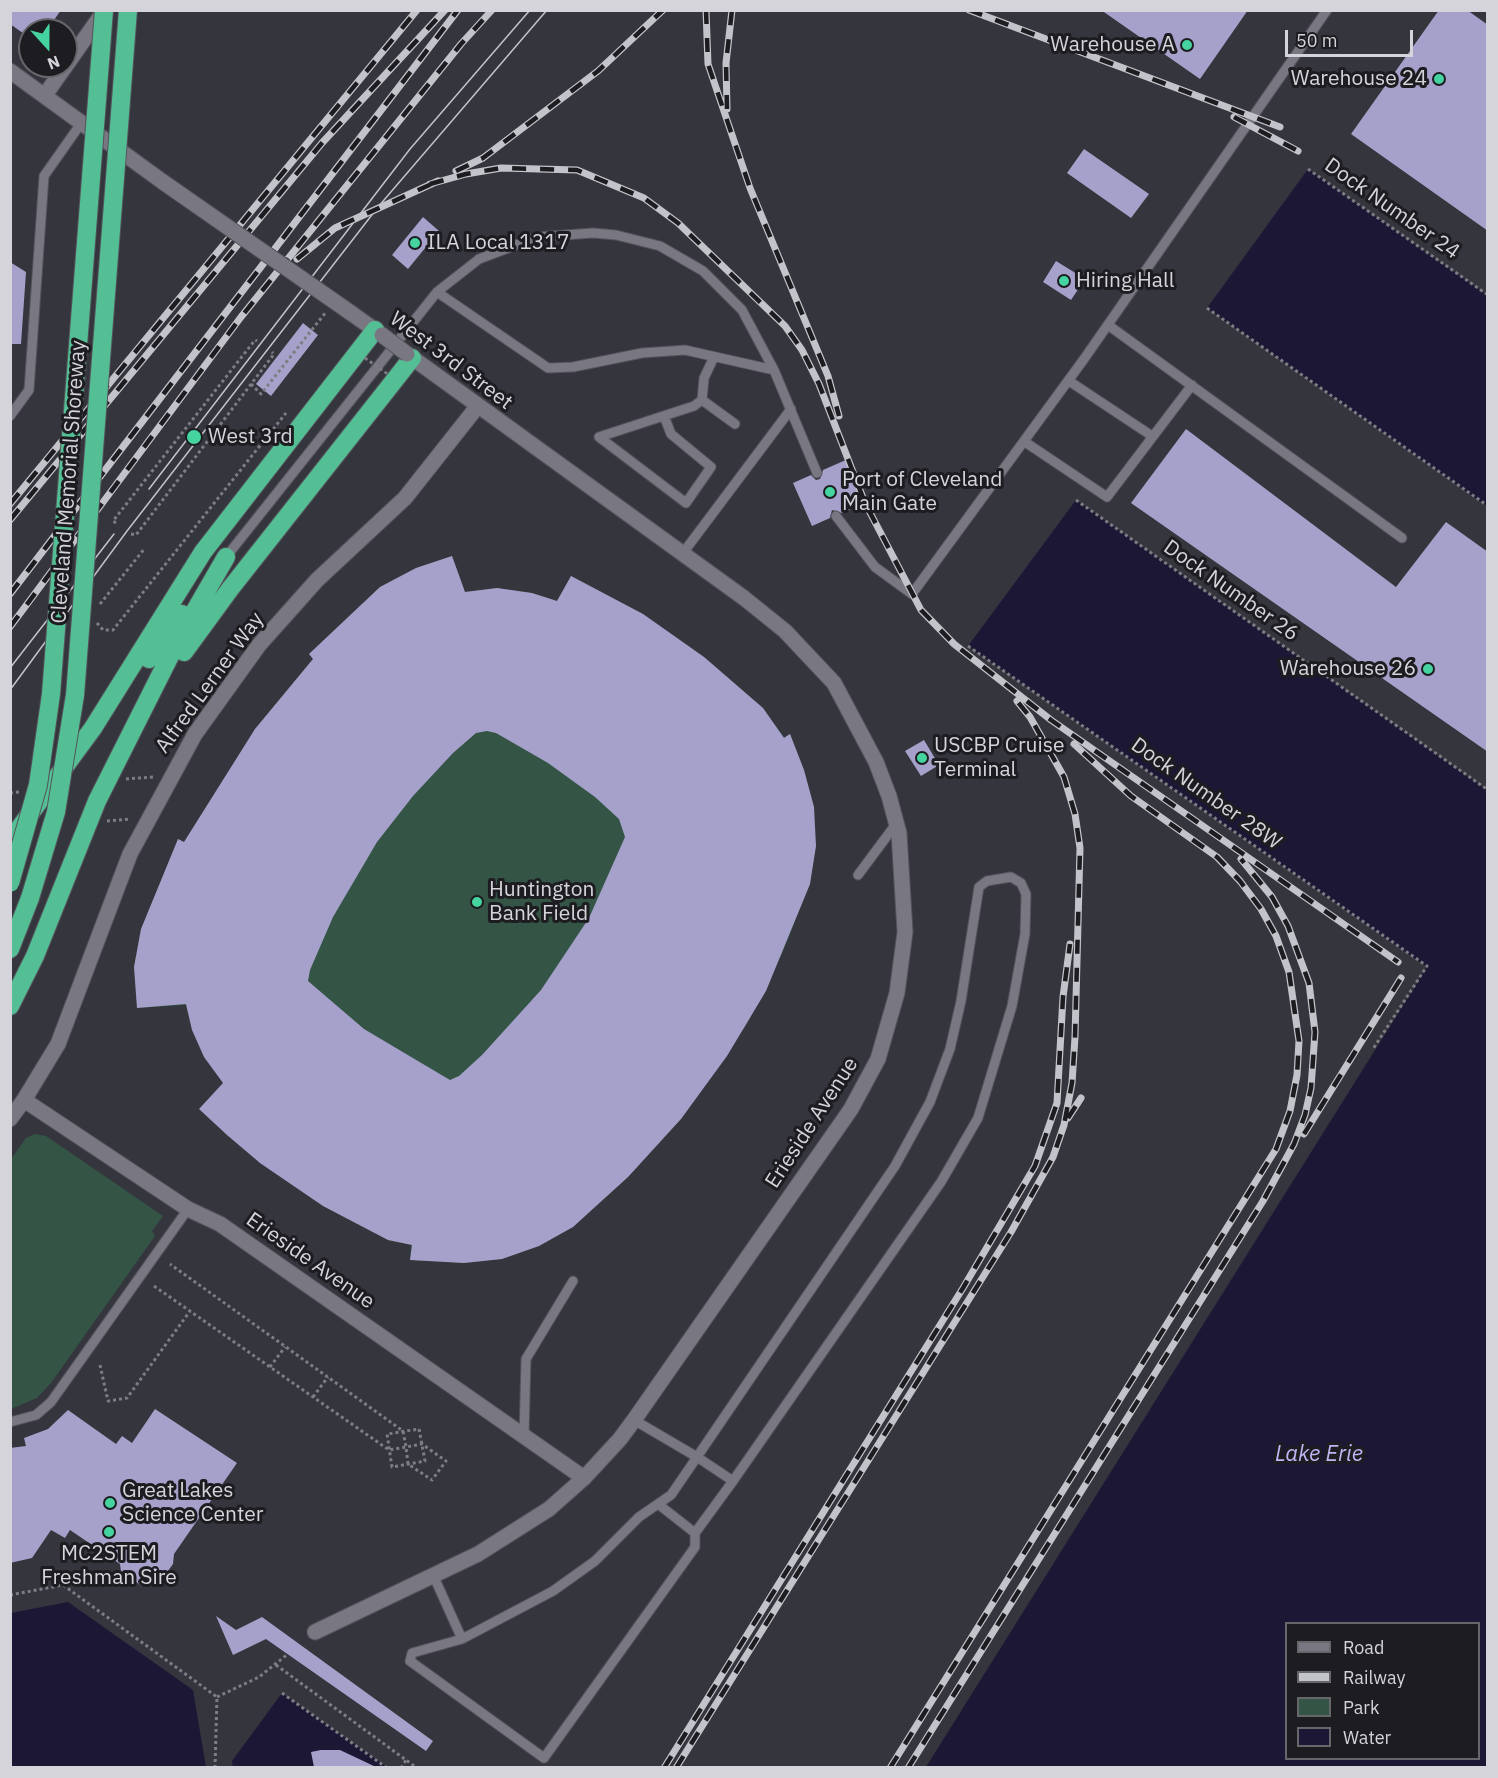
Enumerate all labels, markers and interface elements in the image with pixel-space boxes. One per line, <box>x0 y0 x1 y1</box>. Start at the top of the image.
north arrow <box>18 18 78 78</box>
scale bar <box>1288 18 1416 56</box>
text: 50 m <box>1296 29 1338 52</box>
place label: Warehouse A <box>1050 32 1175 58</box>
marker: Warehouse A <box>1180 38 1194 52</box>
text: N <box>45 52 63 74</box>
place label: Warehouse 24 <box>1291 66 1427 92</box>
marker: Warehouse 24 <box>1432 72 1446 86</box>
street label: Dock Number 24 <box>1320 153 1464 265</box>
place label: ILA Local 1317 <box>427 230 570 256</box>
marker: ILA Local 1317 <box>408 236 422 250</box>
place label: Hiring Hall <box>1076 268 1174 294</box>
marker: Hiring Hall <box>1057 274 1071 288</box>
street label: West 3rd Street <box>385 307 517 415</box>
street label: Cleveland Memorial Shoreway <box>47 340 91 624</box>
place label: West 3rd <box>208 424 293 450</box>
marker: West 3rd <box>185 428 203 446</box>
place label: Port of Cleveland Main Gate <box>842 467 1002 517</box>
marker: Port of Cleveland Main Gate <box>823 485 837 499</box>
street label: Dock Number 26 <box>1159 535 1303 647</box>
street label: Alfred Lerner Way <box>150 608 270 758</box>
place label: Warehouse 26 <box>1280 656 1416 682</box>
marker: Warehouse 26 <box>1421 662 1435 676</box>
place label: USCBP Cruise Terminal <box>934 733 1065 783</box>
street label: Dock Number 28W <box>1126 733 1286 855</box>
marker: USCBP Cruise Terminal <box>915 751 929 765</box>
place label: Huntington Bank Field <box>489 877 594 927</box>
marker: Huntington Bank Field <box>470 895 484 909</box>
street label: Erieside Avenue <box>760 1053 864 1193</box>
street label: Erieside Avenue <box>241 1207 379 1315</box>
water label: Lake Erie <box>1275 1442 1363 1468</box>
place label: Great Lakes Science Center <box>122 1478 263 1528</box>
marker: Great Lakes Science Center <box>103 1496 117 1510</box>
marker: MC2STEM Freshman Sire <box>102 1525 116 1539</box>
place label: MC2STEM Freshman Sire <box>41 1541 177 1591</box>
legend <box>1285 1622 1480 1760</box>
text: Road <box>1343 1636 1384 1659</box>
text: Railway <box>1343 1666 1405 1689</box>
text: Park <box>1343 1696 1379 1719</box>
text: Water <box>1343 1726 1391 1749</box>

